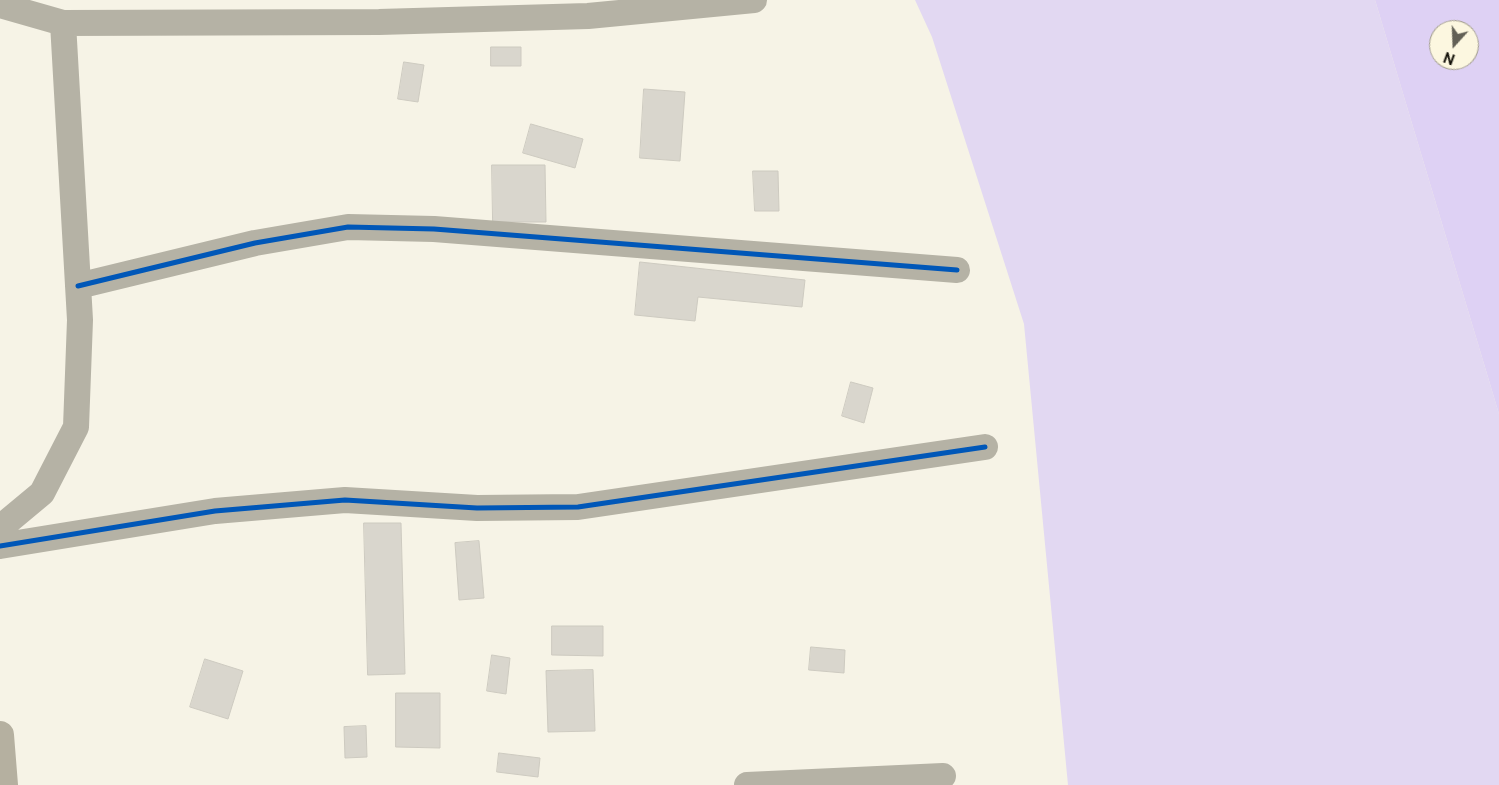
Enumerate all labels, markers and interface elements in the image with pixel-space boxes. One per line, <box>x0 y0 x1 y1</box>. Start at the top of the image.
north arrow <box>1429 20 1479 70</box>
text: N <box>1441 49 1457 68</box>

